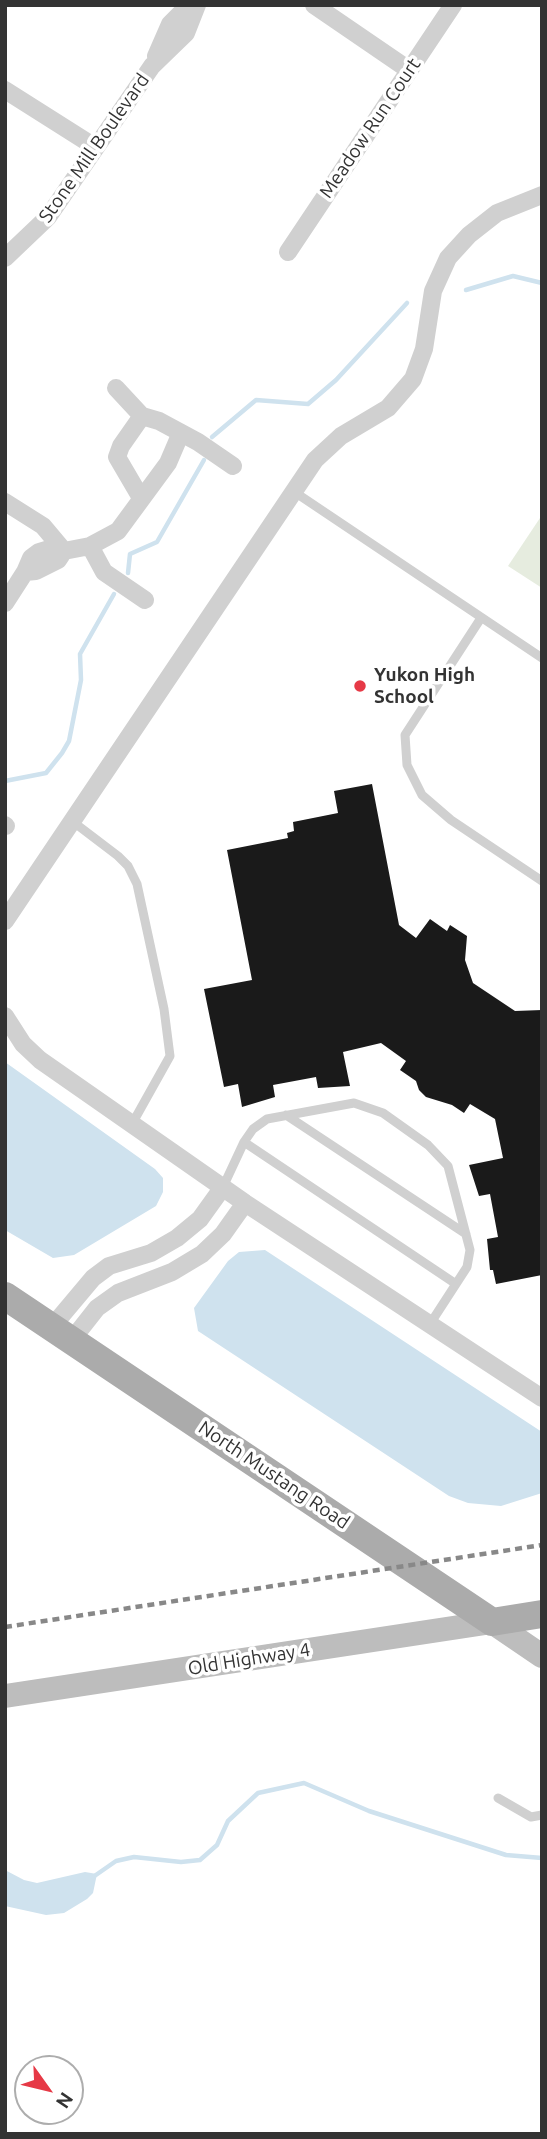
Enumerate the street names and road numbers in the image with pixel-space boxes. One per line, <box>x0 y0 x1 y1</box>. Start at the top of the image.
street label: Meadow Run Court <box>315 54 425 202</box>
street label: Stone Mill Boulevard <box>34 69 154 227</box>
street label: North Mustang Road <box>194 1416 354 1534</box>
street label: Old Highway 4 <box>186 1638 312 1680</box>

